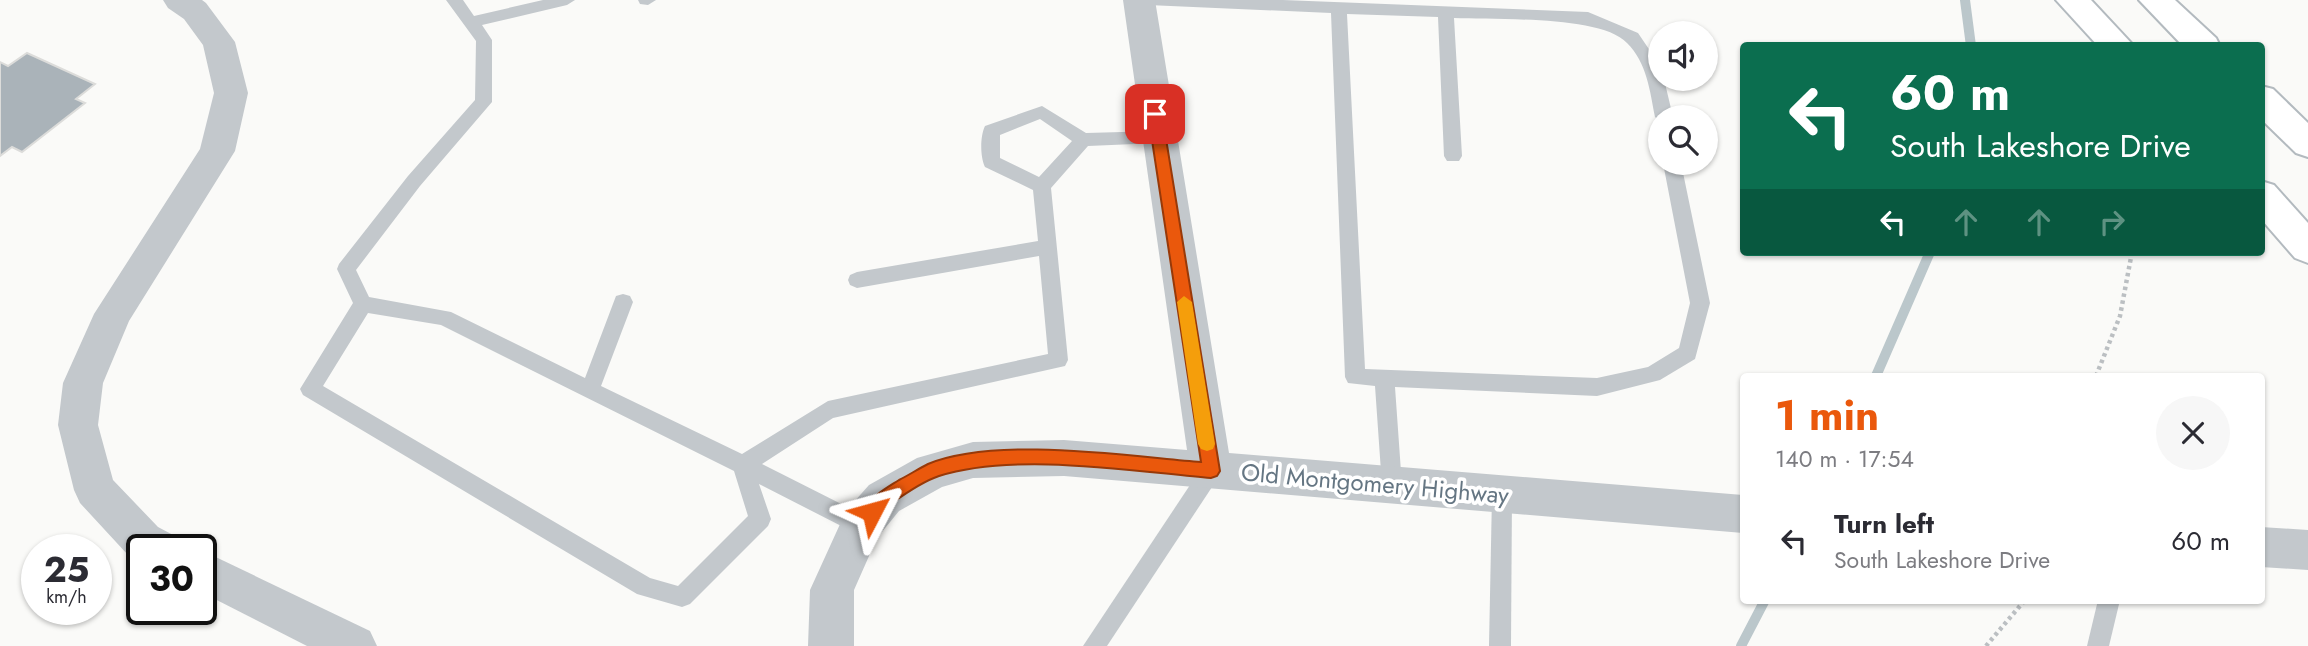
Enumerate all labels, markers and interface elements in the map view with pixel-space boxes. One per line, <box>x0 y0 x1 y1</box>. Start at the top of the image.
map controls <box>1648 21 1718 175</box>
button: sound <box>1648 21 1718 91</box>
text: 60 m <box>1890 58 2010 128</box>
icon: left <box>1775 70 1866 161</box>
pin <box>1125 84 1185 144</box>
icon: arrive <box>1136 95 1174 133</box>
button: search <box>1648 105 1718 175</box>
text: South Lakeshore Drive <box>1890 123 2191 169</box>
icon: left <box>1874 203 1912 241</box>
icon: ahead <box>1947 203 1985 241</box>
icon: ahead <box>2020 203 2058 241</box>
icon: right <box>2093 203 2131 241</box>
text: 1 min <box>1775 385 1879 446</box>
button: close <box>2156 396 2230 470</box>
text: 140 m · 17:54 <box>1775 442 1914 476</box>
street label: Old Montgomery Highway <box>1240 454 1511 513</box>
position arrow <box>835 475 909 549</box>
text: Turn left <box>1834 505 1934 543</box>
icon: left <box>1775 522 1813 560</box>
text: 60 m <box>2171 522 2230 560</box>
speed limit sign: 30 <box>126 534 217 625</box>
text: South Lakeshore Drive <box>1834 543 2050 577</box>
text: 25 <box>44 545 89 595</box>
text: km/h <box>46 584 87 610</box>

